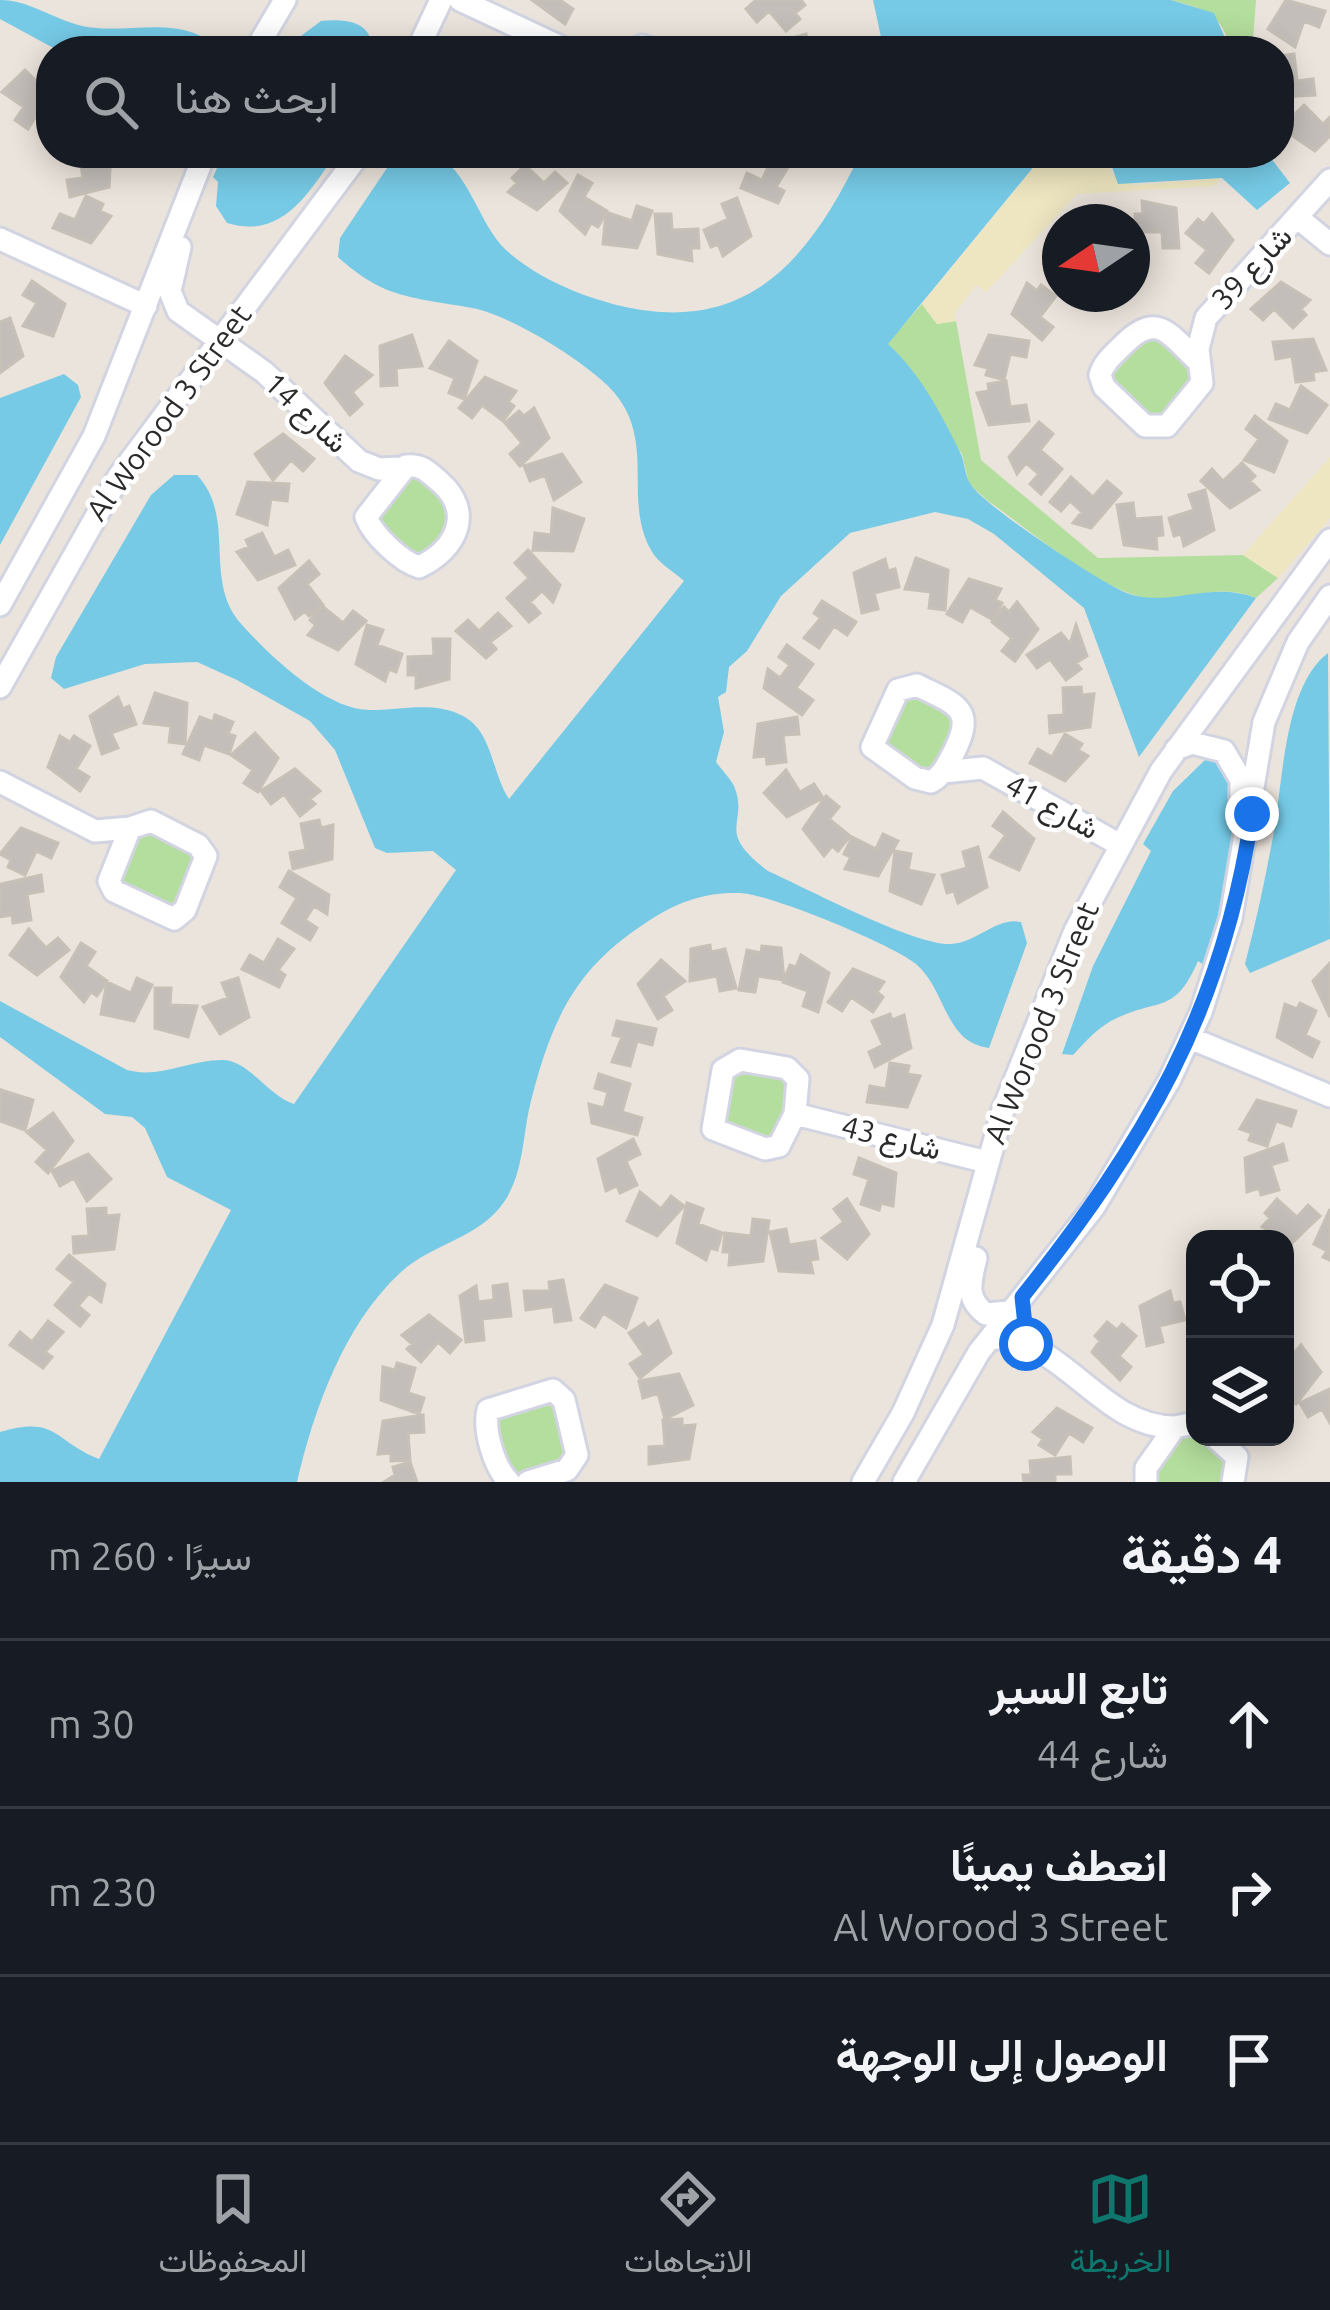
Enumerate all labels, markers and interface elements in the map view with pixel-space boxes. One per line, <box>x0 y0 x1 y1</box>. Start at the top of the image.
search box <box>36 36 1294 168</box>
icon: search <box>78 69 144 135</box>
text: ابحث هنا <box>174 71 339 122</box>
north arrow <box>1042 204 1150 312</box>
street label: شارع 39 <box>1204 219 1301 319</box>
street label: Al Worood 3 Street <box>79 298 258 527</box>
street label: شارع 14 <box>255 365 355 462</box>
street label: شارع 41 <box>998 767 1105 849</box>
route end <box>1225 787 1279 841</box>
street label: Al Worood 3 Street <box>977 897 1105 1148</box>
street label: شارع 43 <box>837 1108 944 1170</box>
map controls <box>1186 1230 1294 1446</box>
button: locate <box>1186 1230 1294 1338</box>
route start <box>999 1317 1053 1371</box>
button: layers <box>1186 1338 1294 1446</box>
text: 4 دقيقة <box>1121 1525 1282 1583</box>
text: سيرًا · 260 m <box>48 1534 252 1577</box>
text: تابع السير <box>990 1662 1168 1713</box>
icon: ahead <box>1216 1691 1282 1757</box>
text: 30 m <box>48 1702 135 1745</box>
text: شارع 44 <box>1037 1732 1168 1775</box>
text: انعطف يمينًا <box>950 1839 1168 1890</box>
icon: right <box>1216 1859 1282 1925</box>
text: 230 m <box>48 1870 157 1913</box>
text: Al Worood 3 Street <box>833 1905 1168 1948</box>
icon: arrive <box>1216 2027 1282 2093</box>
text: الوصول إلى الوجهة <box>836 2029 1168 2080</box>
tab: المحفوظات <box>159 2166 307 2290</box>
tab: الاتجاهات <box>624 2166 752 2290</box>
tab: الخريطة <box>1069 2166 1171 2290</box>

